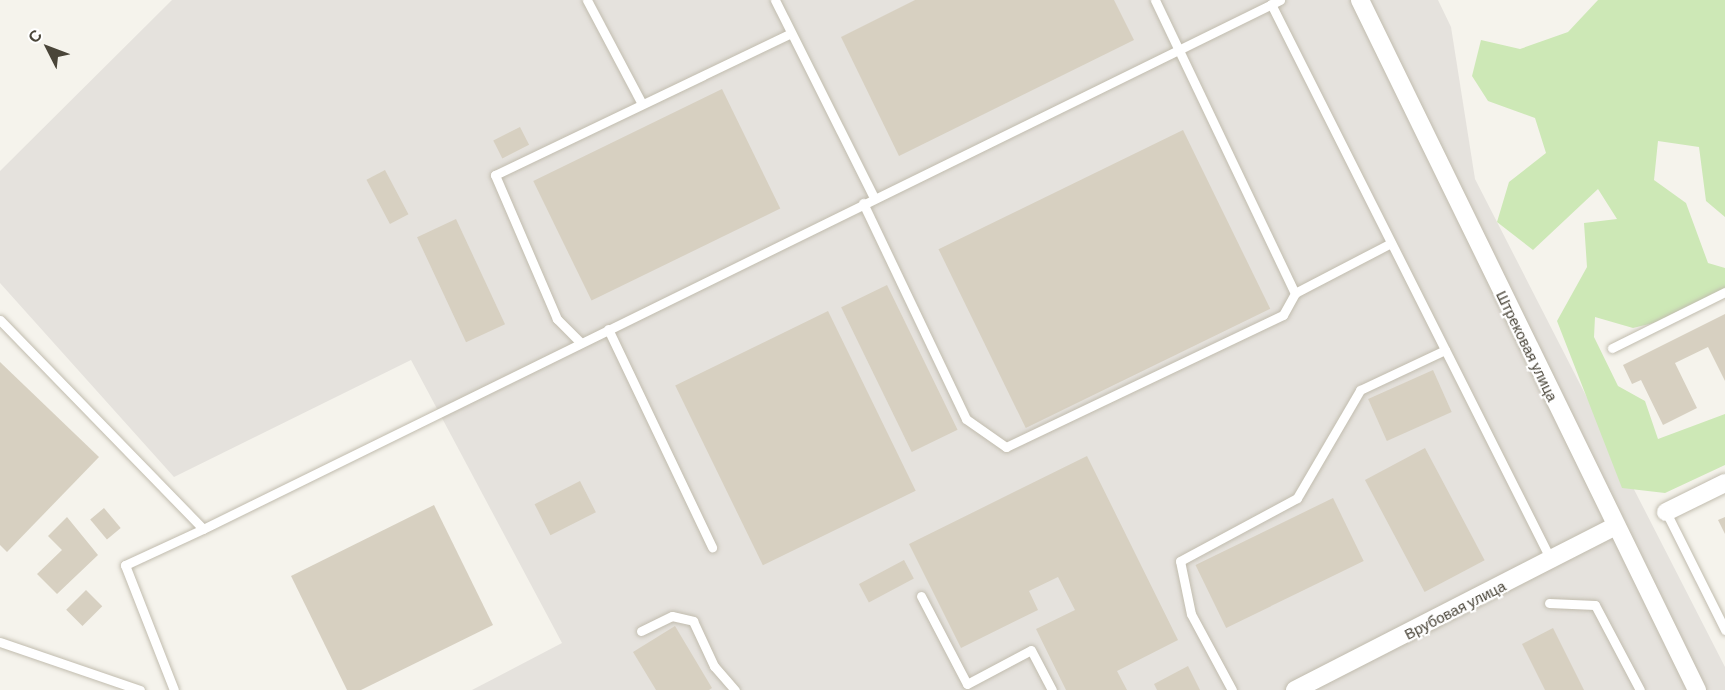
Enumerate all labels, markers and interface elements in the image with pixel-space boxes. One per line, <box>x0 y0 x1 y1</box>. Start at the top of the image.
north arrow <box>18 18 78 78</box>
text: С <box>23 25 45 46</box>
street label: Штрековая улица <box>1492 288 1562 404</box>
street label: Врубовая улица <box>1401 577 1509 643</box>

